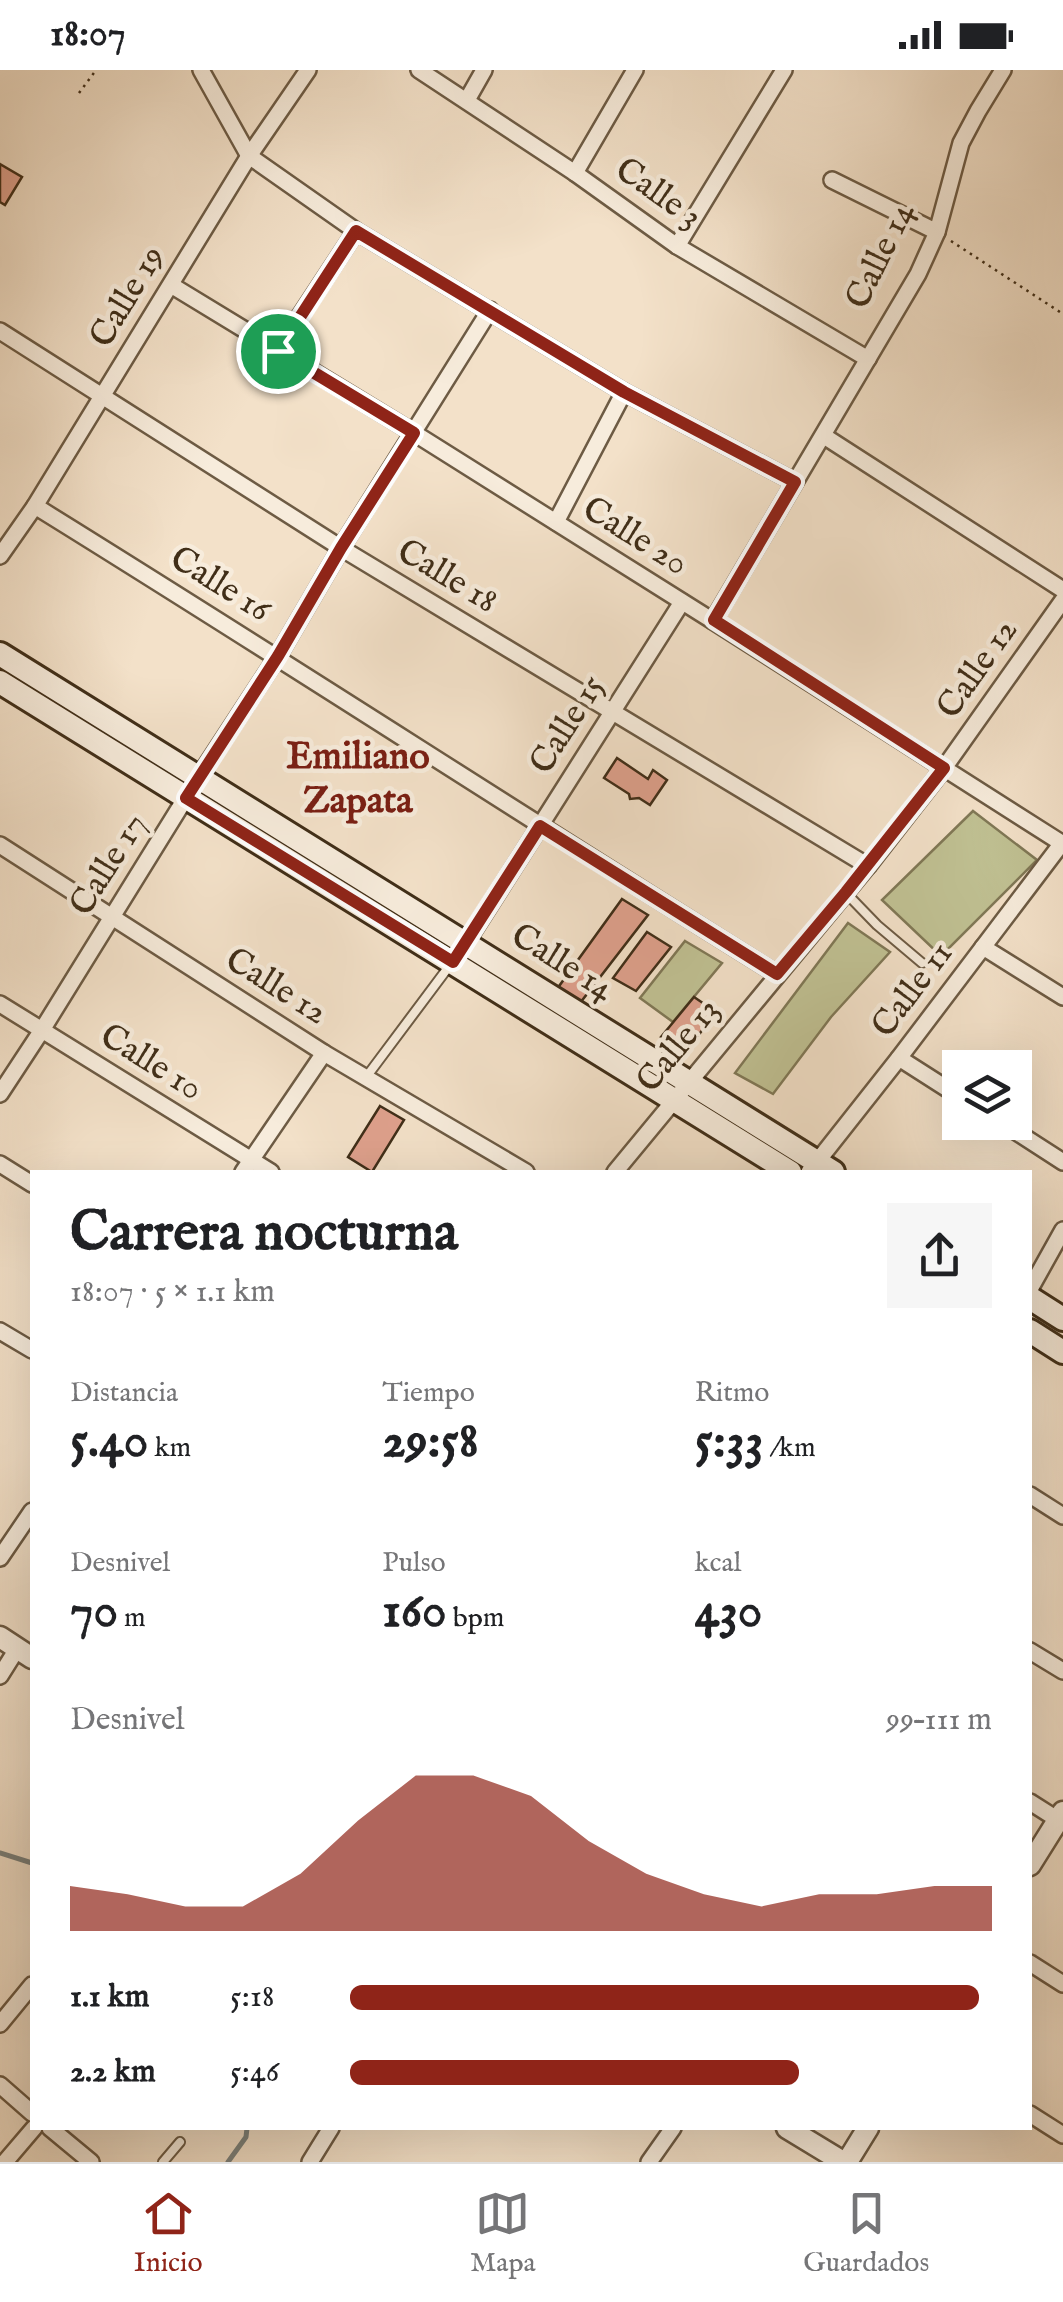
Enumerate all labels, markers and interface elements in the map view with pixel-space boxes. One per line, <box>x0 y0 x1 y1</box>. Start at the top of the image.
text: 18:07 <box>50 11 126 59</box>
street label: Calle 3 <box>606 148 710 240</box>
street label: Calle 14 <box>836 195 926 317</box>
street label: Calle 19 <box>80 238 176 356</box>
pin <box>236 309 321 394</box>
icon: arrive <box>251 324 306 379</box>
street label: Calle 20 <box>574 487 696 587</box>
street label: Calle 18 <box>388 529 506 625</box>
street label: Calle 16 <box>161 537 280 634</box>
street label: Calle 12 <box>927 610 1029 728</box>
street label: Calle 15 <box>520 667 616 783</box>
district label: Emiliano Zapata <box>286 734 430 826</box>
street label: Calle 17 <box>60 805 158 925</box>
street label: Calle 14 <box>502 914 622 1012</box>
street label: Calle 11 <box>862 933 964 1047</box>
street label: Calle 12 <box>216 938 336 1036</box>
street label: Calle 13 <box>627 989 731 1103</box>
street label: Calle 10 <box>91 1014 211 1112</box>
map controls <box>942 1050 1032 1140</box>
button: layers <box>942 1050 1032 1140</box>
text: Carrera nocturna <box>70 1199 458 1269</box>
button: share <box>887 1203 992 1308</box>
text: 18:07 · 5 × 1.1 km <box>70 1272 275 1313</box>
text: Distancia <box>70 1376 178 1411</box>
text: Tiempo <box>382 1376 475 1411</box>
text: Ritmo <box>695 1376 769 1411</box>
text: 5.40 <box>70 1411 148 1474</box>
text: 29:58 <box>382 1411 479 1474</box>
text: 5:33 <box>695 1411 763 1474</box>
text: km <box>148 1431 191 1466</box>
text: /km <box>763 1431 816 1466</box>
text: Desnivel <box>70 1546 170 1581</box>
text: Pulso <box>382 1546 446 1581</box>
text: kcal <box>695 1546 741 1581</box>
text: 70 <box>70 1581 118 1644</box>
text: 160 <box>382 1581 447 1644</box>
text: 430 <box>695 1581 762 1644</box>
text: m <box>118 1601 146 1636</box>
text: bpm <box>447 1601 504 1636</box>
text: Desnivel <box>70 1700 185 1741</box>
text: 99–111 m <box>886 1700 992 1741</box>
text: 1.1 km <box>70 1977 150 2018</box>
text: 5:18 <box>230 1977 275 2018</box>
text: 2.2 km <box>70 2052 156 2093</box>
text: 5:46 <box>230 2052 279 2093</box>
tab: Inicio <box>134 2186 203 2281</box>
tab: Mapa <box>470 2186 536 2281</box>
tab: Guardados <box>803 2186 929 2281</box>

